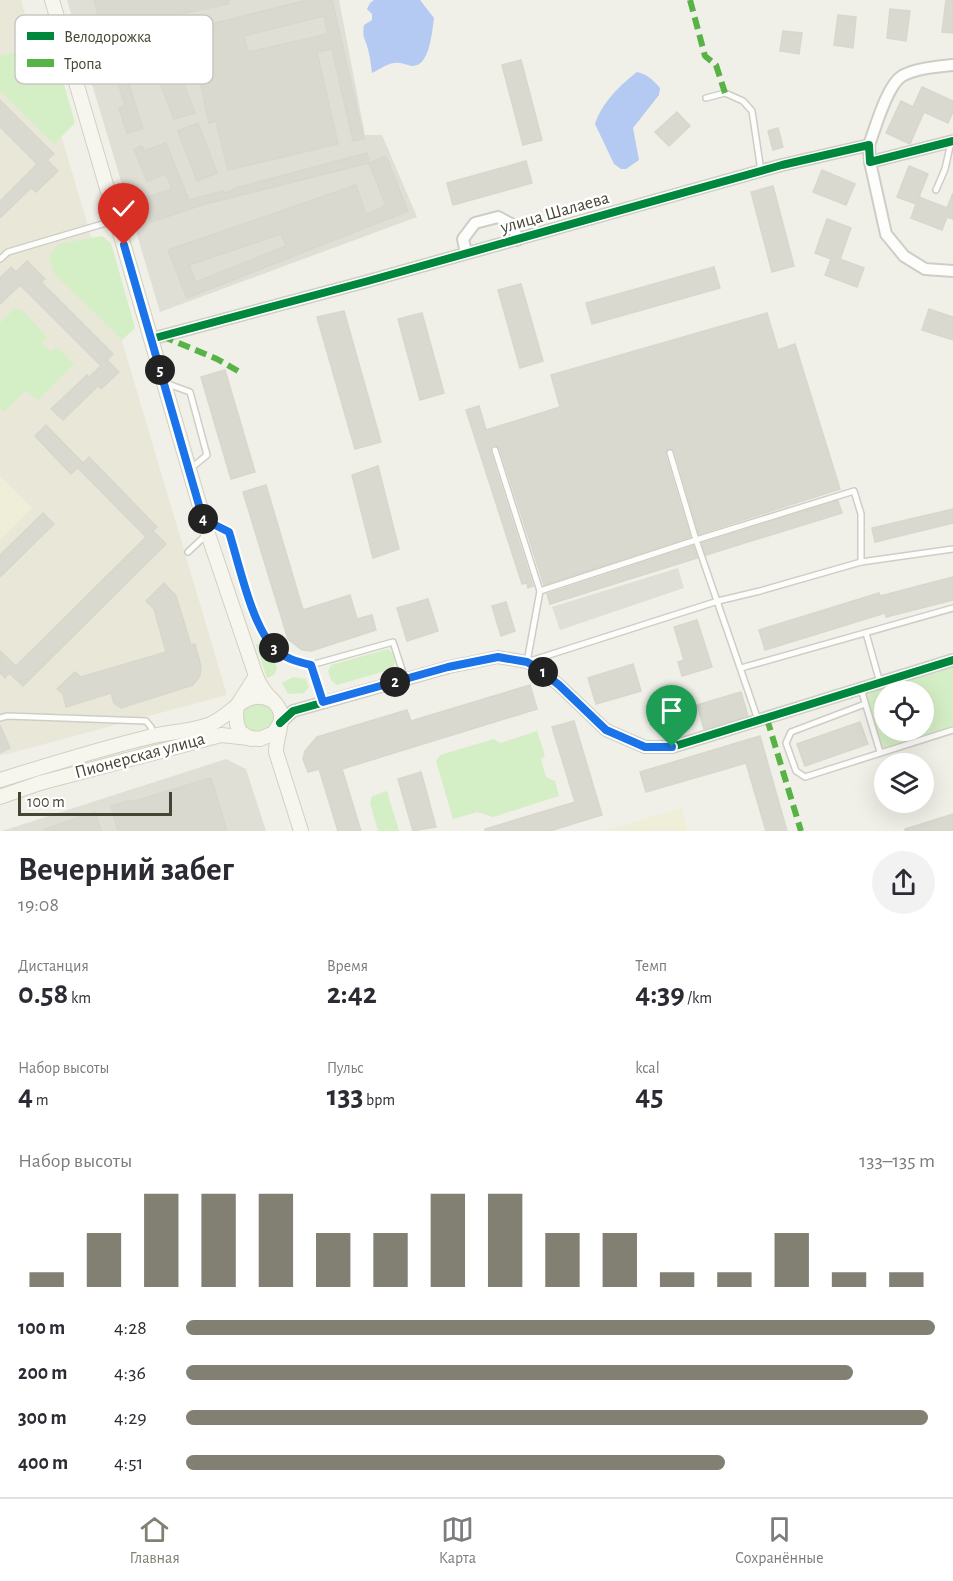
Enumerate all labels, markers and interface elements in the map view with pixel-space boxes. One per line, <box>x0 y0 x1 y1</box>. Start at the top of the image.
legend <box>15 15 213 84</box>
text: Велодорожка <box>64 29 151 45</box>
text: Тропа <box>64 56 102 72</box>
pin <box>98 183 149 245</box>
street label: улица Шалаева <box>498 189 611 237</box>
icon: check <box>107 192 140 225</box>
pin: 5 <box>145 355 175 385</box>
text: 5 <box>157 362 163 378</box>
pin: 4 <box>188 504 218 534</box>
text: 4 <box>199 511 207 527</box>
pin: 3 <box>259 633 289 663</box>
text: 3 <box>271 640 277 656</box>
pin: 1 <box>528 657 558 687</box>
text: 1 <box>540 664 546 680</box>
pin: 2 <box>380 667 410 697</box>
text: 2 <box>391 674 399 690</box>
map controls <box>874 681 934 813</box>
button: locate <box>874 681 934 741</box>
pin <box>646 685 697 747</box>
icon: arrive <box>655 694 688 727</box>
street label: Пионерская улица <box>73 730 207 782</box>
button: layers <box>874 753 934 813</box>
scale bar <box>18 789 172 816</box>
text: 100 m <box>27 794 65 810</box>
button: share <box>872 851 935 914</box>
text: Вечерний забег <box>18 854 234 887</box>
text: 19:08 <box>18 895 59 915</box>
text: Дистанция <box>18 958 89 974</box>
text: Время <box>327 958 368 974</box>
text: Темп <box>635 958 667 974</box>
text: 0.58 <box>18 979 68 1009</box>
text: 2:42 <box>327 979 377 1009</box>
text: 4:39 <box>635 979 685 1009</box>
text: km <box>68 990 91 1006</box>
text: /km <box>685 990 712 1006</box>
text: Набор высоты <box>18 1060 109 1076</box>
text: Пульс <box>327 1060 364 1076</box>
text: kcal <box>635 1060 660 1076</box>
text: 4 <box>18 1081 33 1111</box>
text: 133 <box>327 1081 363 1111</box>
text: 45 <box>635 1081 663 1111</box>
text: m <box>33 1092 49 1108</box>
text: bpm <box>363 1092 395 1108</box>
text: Набор высоты <box>18 1151 132 1171</box>
text: 133–135 m <box>859 1151 935 1171</box>
text: 100 m <box>18 1318 65 1338</box>
text: 4:28 <box>114 1318 147 1338</box>
text: 200 m <box>18 1363 67 1383</box>
text: 4:36 <box>114 1363 146 1383</box>
text: 300 m <box>18 1408 67 1428</box>
text: 4:29 <box>114 1408 147 1428</box>
text: 400 m <box>18 1453 68 1473</box>
text: 4:51 <box>114 1453 143 1473</box>
tab: Главная <box>129 1513 180 1568</box>
tab: Карта <box>439 1513 476 1568</box>
tab: Сохранённые <box>735 1513 824 1568</box>

